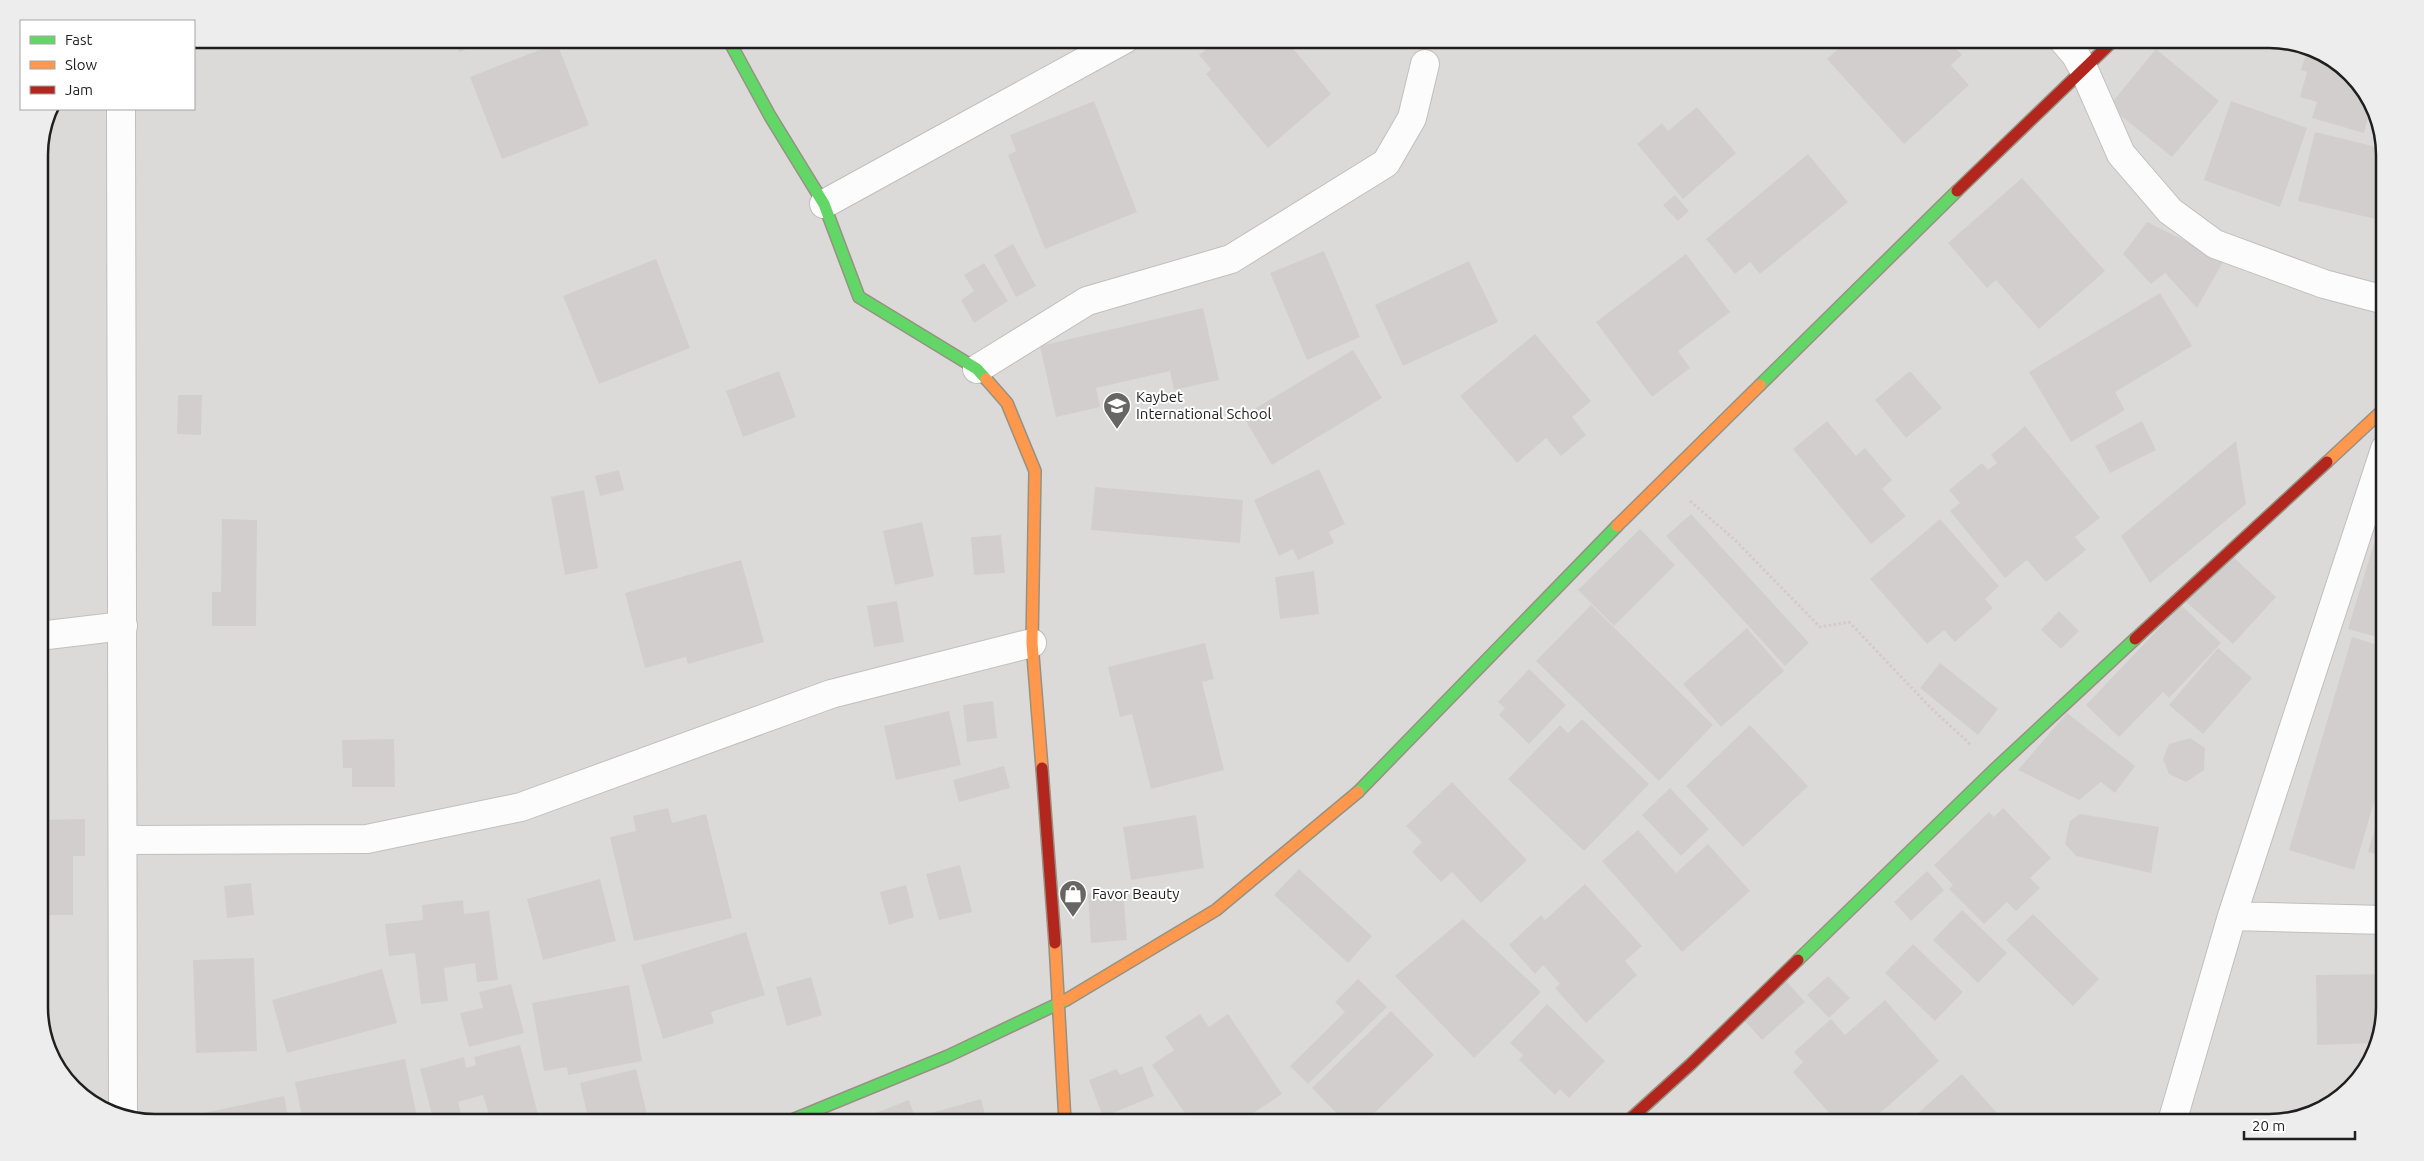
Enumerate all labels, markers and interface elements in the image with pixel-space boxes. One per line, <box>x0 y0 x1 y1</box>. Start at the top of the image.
legend <box>20 20 195 110</box>
text: Fast <box>65 31 93 48</box>
text: Slow <box>65 56 98 73</box>
text: Jam <box>65 81 93 98</box>
place label: Kaybet International School <box>1136 388 1271 422</box>
school or university icon: Kaybet International School <box>1102 391 1132 430</box>
shop icon: Favor Beauty <box>1058 879 1088 918</box>
place label: Favor Beauty <box>1092 885 1179 902</box>
scale bar <box>2244 1108 2355 1140</box>
text: 20 m <box>2252 1117 2285 1134</box>

